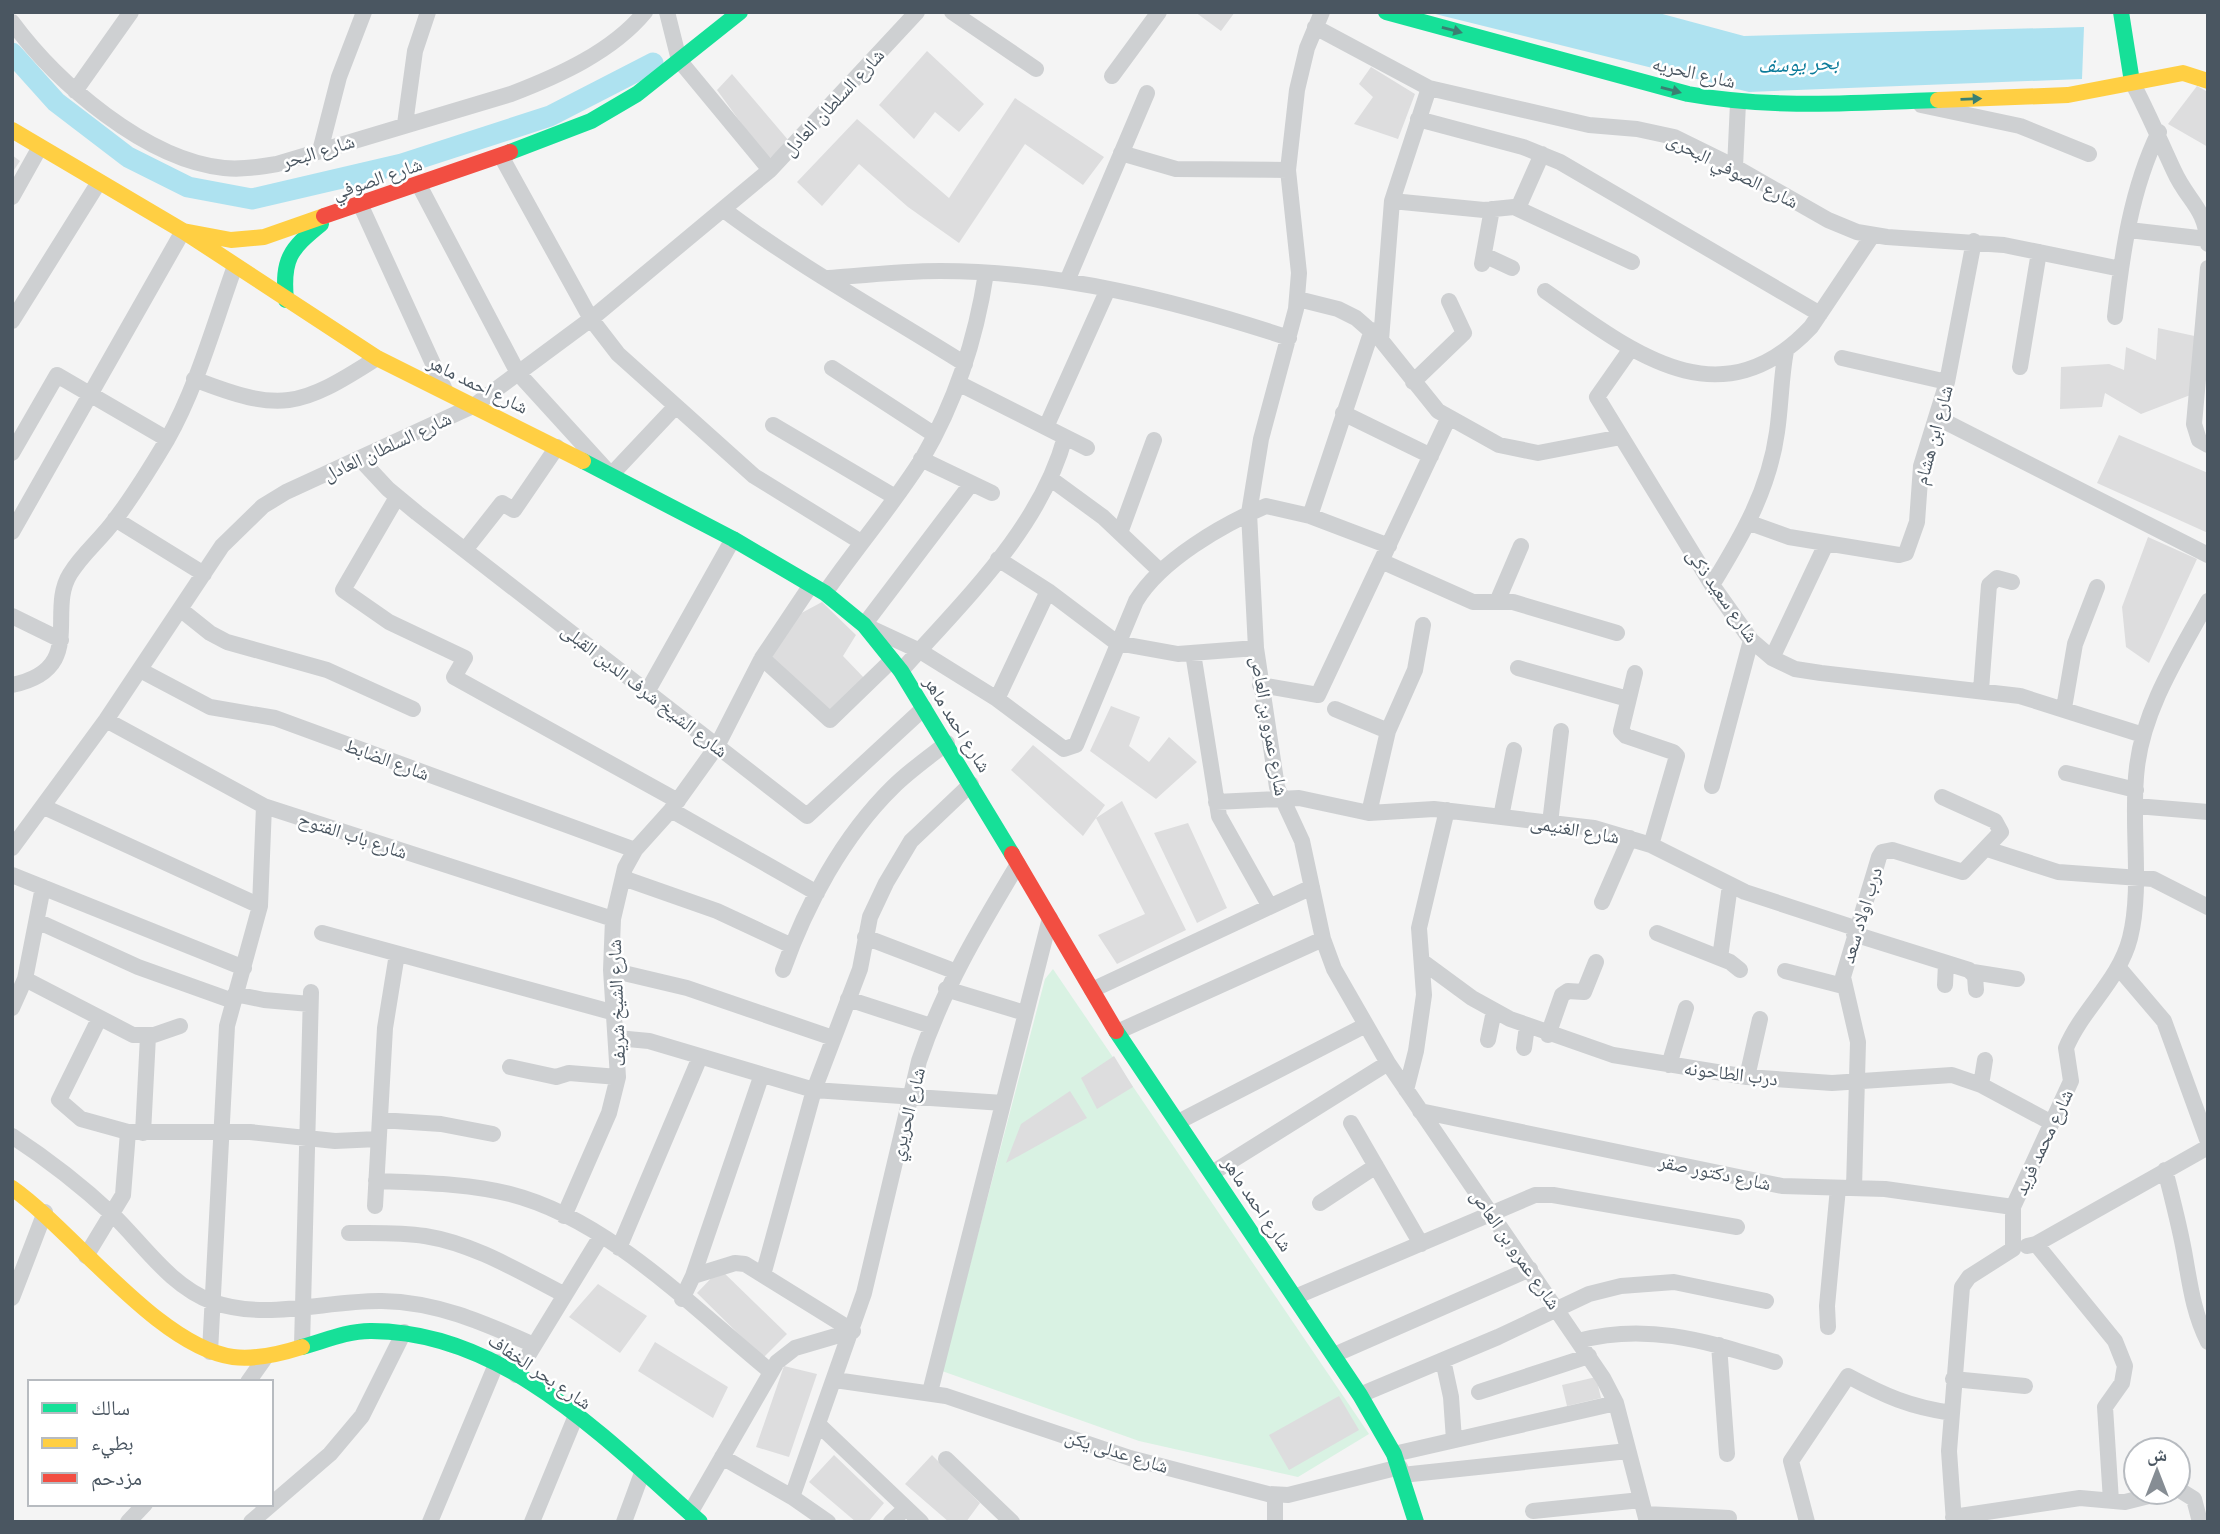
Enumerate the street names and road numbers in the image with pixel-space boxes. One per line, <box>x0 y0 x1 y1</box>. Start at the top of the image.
street label: شارع السلطان العادل <box>778 44 889 161</box>
street label: شارع الحريه <box>1650 52 1738 93</box>
street label: شارع الصوفي البحرى <box>1662 127 1802 217</box>
street label: شارع البحر <box>278 130 357 174</box>
street label: شارع الصوفي <box>329 152 426 208</box>
street label: شارع احمد ماهر <box>423 350 532 419</box>
street label: شارع ابن هشام <box>1909 383 1960 488</box>
street label: شارع السلطان العادل <box>319 407 455 486</box>
street label: شارع سعيد ذكى <box>1682 544 1764 647</box>
street label: شارع الشيخ شرف الدين القبلى <box>556 618 732 763</box>
street label: شارع عمرو بن العاص <box>1246 654 1293 798</box>
street label: شارع احمد ماهر <box>918 671 996 777</box>
street label: شارع الضابط <box>341 734 432 785</box>
street label: شارع باب الفتوح <box>295 807 410 864</box>
street label: شارع الغنيمى <box>1529 810 1621 849</box>
street label: درب اولاد سعد <box>1836 864 1887 966</box>
street label: شارع الشيخ شريف <box>603 939 631 1067</box>
street label: درب الطاحونه <box>1683 1056 1779 1091</box>
street label: شارع الحريري <box>885 1065 934 1164</box>
street label: شارع محمد فريد <box>2009 1086 2078 1199</box>
street label: شارع دكتور صقر <box>1656 1149 1773 1196</box>
street label: شارع احمد ماهر <box>1217 1152 1298 1256</box>
street label: شارع عمرو بن العاص <box>1466 1185 1566 1314</box>
street label: شارع بحر الخفاف <box>484 1328 596 1414</box>
street label: شارع عدلى يكن <box>1062 1425 1171 1478</box>

